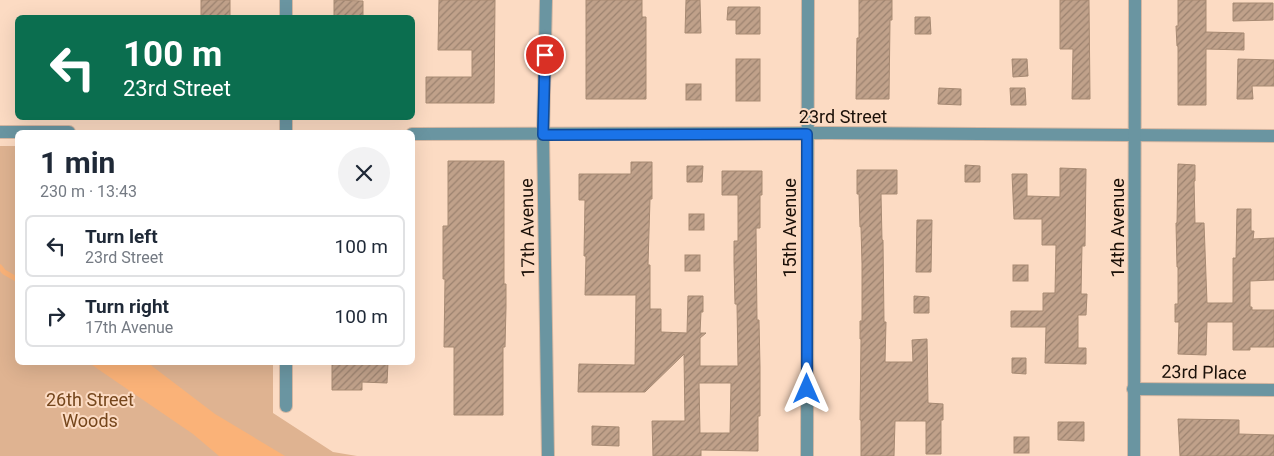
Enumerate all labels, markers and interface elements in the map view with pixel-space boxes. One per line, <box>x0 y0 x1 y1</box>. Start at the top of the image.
text: 100 m <box>123 34 222 75</box>
pin <box>524 34 566 76</box>
icon: left <box>40 35 105 100</box>
icon: arrive <box>531 41 559 69</box>
text: 23rd Street <box>123 76 231 101</box>
street label: 23rd Street <box>799 106 887 127</box>
text: 1 min <box>40 145 115 180</box>
button: close <box>338 147 390 199</box>
street label: 17th Avenue <box>516 178 538 278</box>
street label: 15th Avenue <box>779 178 800 278</box>
street label: 14th Avenue <box>1107 178 1128 278</box>
text: 230 m · 13:43 <box>40 182 137 201</box>
text: Turn left <box>85 225 158 248</box>
icon: left <box>42 232 70 260</box>
text: 100 m <box>335 235 388 258</box>
text: 23rd Street <box>85 248 163 267</box>
text: Turn right <box>85 295 169 318</box>
icon: right <box>42 302 70 330</box>
text: 100 m <box>335 305 388 328</box>
text: 17th Avenue <box>85 318 173 337</box>
street label: 23rd Place <box>1161 361 1247 383</box>
position arrow <box>780 362 832 414</box>
park label: 26th Street Woods <box>46 389 134 431</box>

